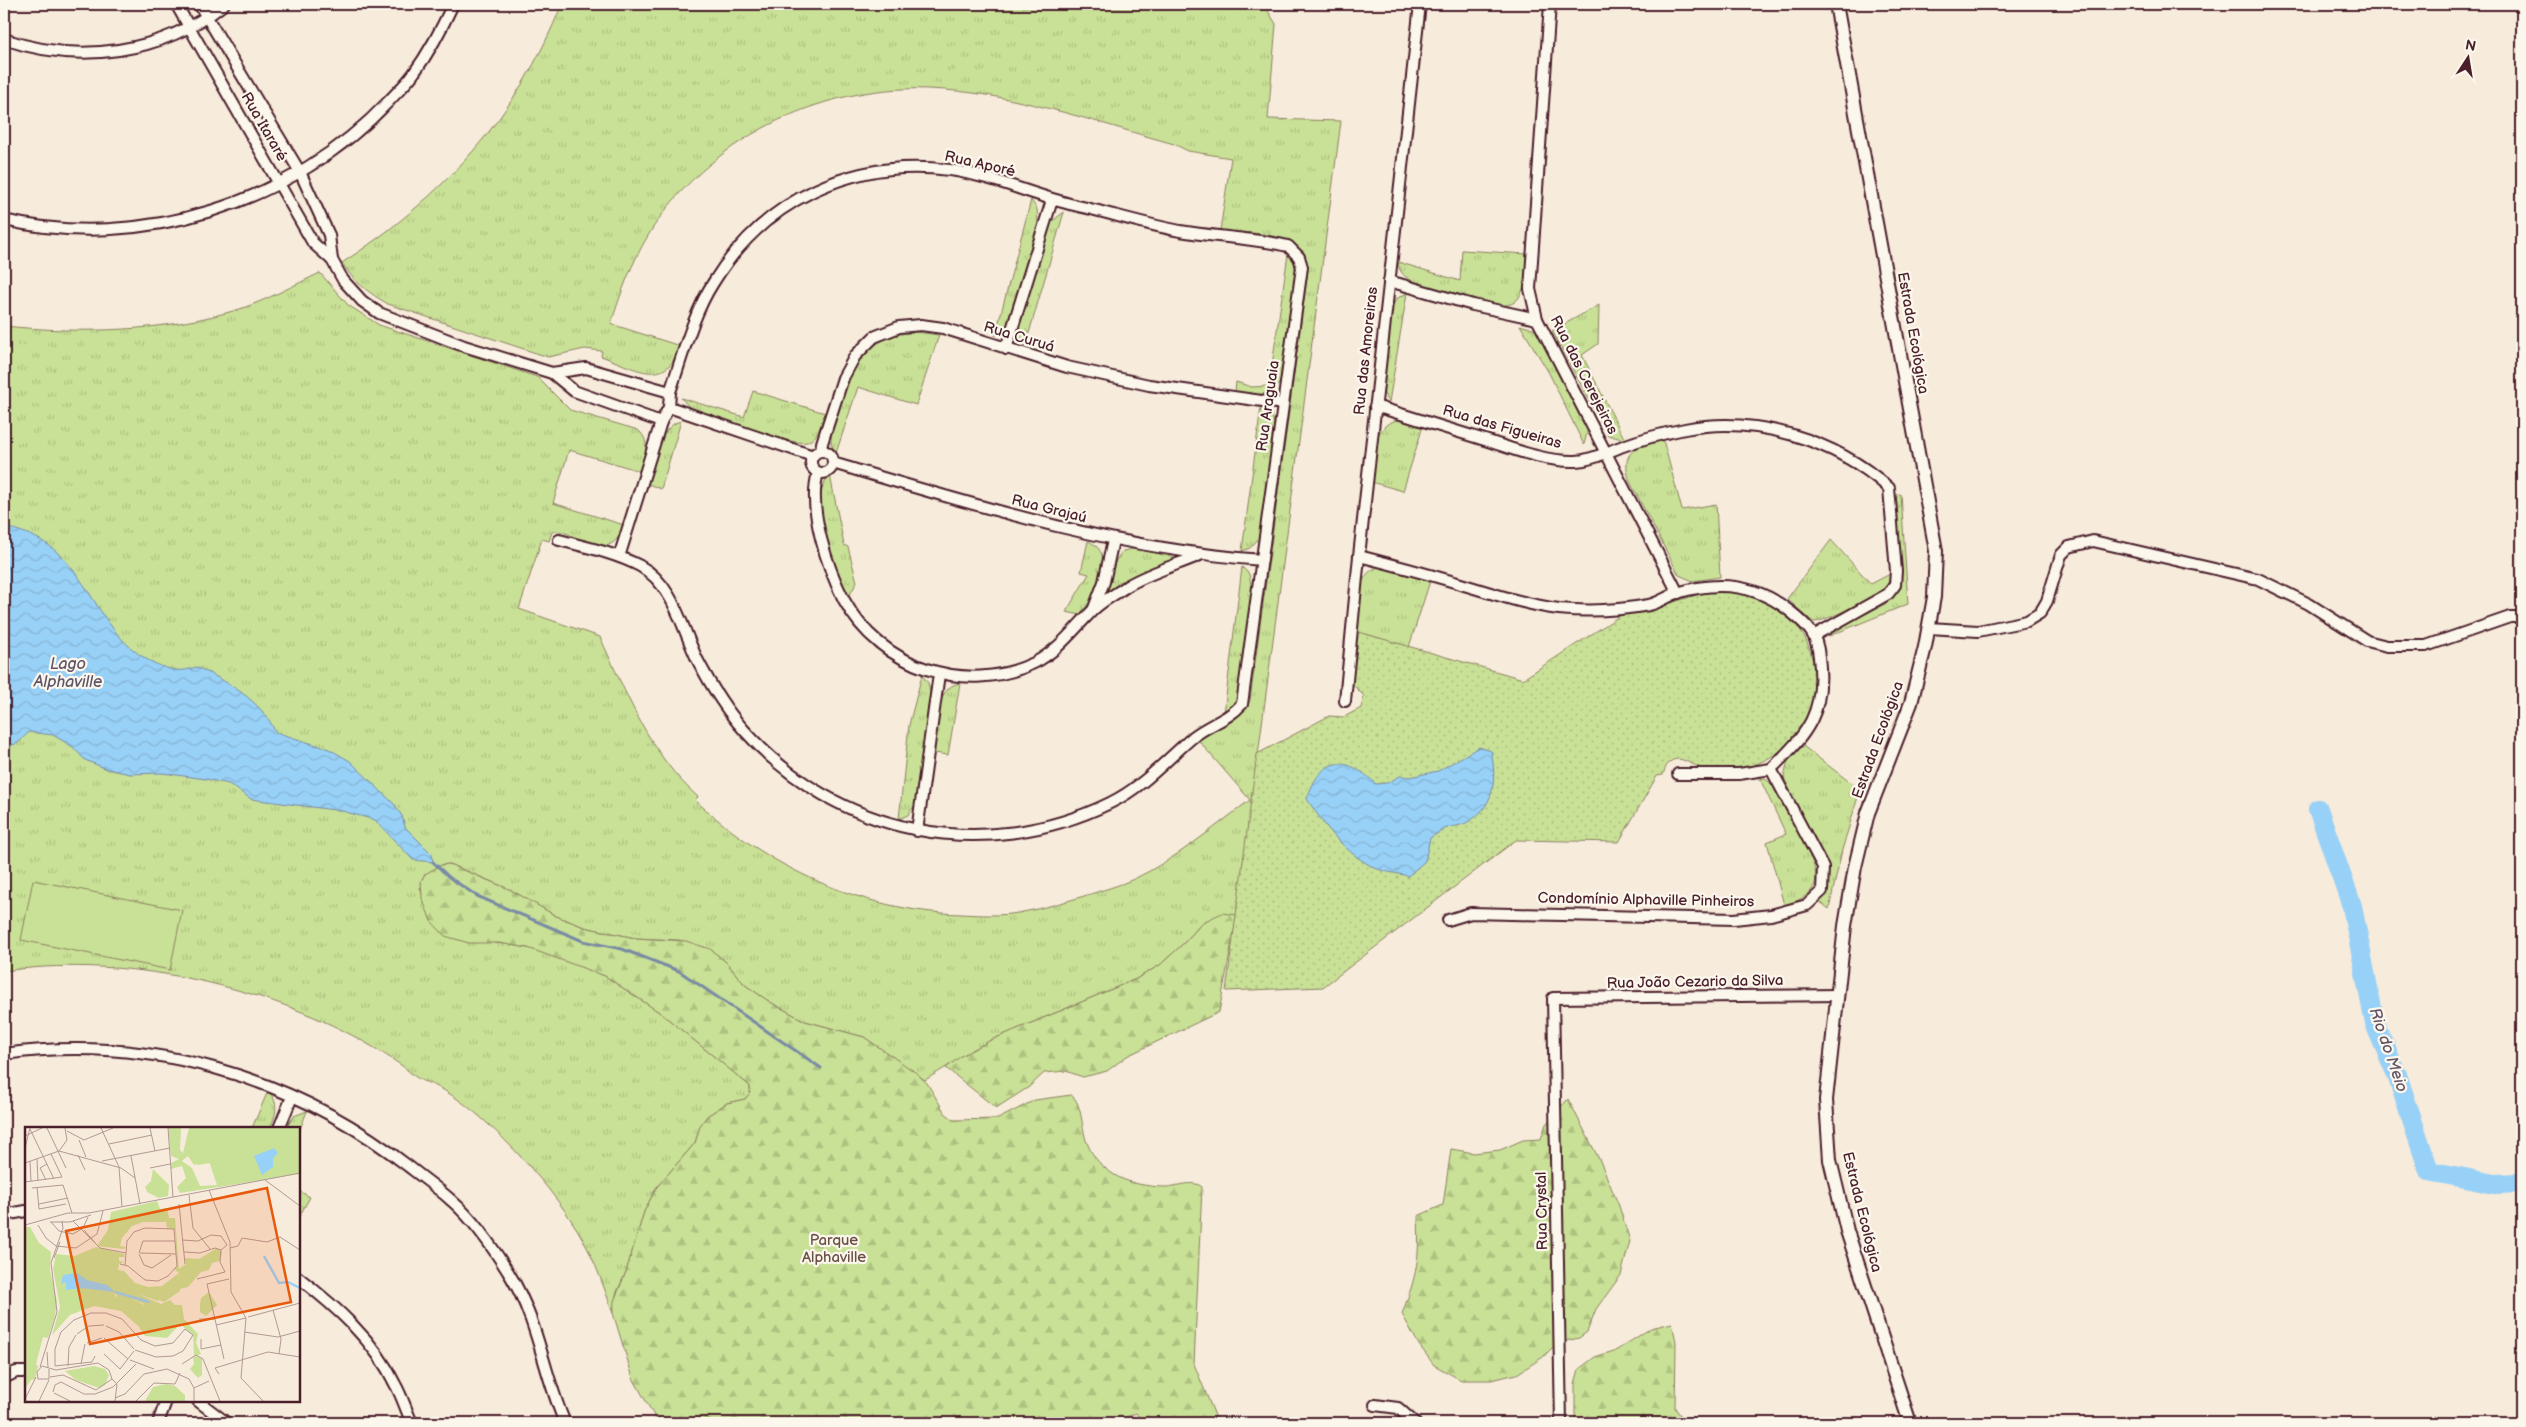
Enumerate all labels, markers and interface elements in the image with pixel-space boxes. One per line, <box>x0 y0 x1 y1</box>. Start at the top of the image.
north arrow <box>2444 32 2494 82</box>
text: N <box>2464 36 2478 55</box>
street label: Rua Itararé <box>237 89 291 165</box>
street label: Rua Aporé <box>943 147 1017 181</box>
street label: Estrada Ecológica <box>1893 271 1933 395</box>
street label: Rua das Amoreiras <box>1350 285 1382 416</box>
street label: Rua das Cerejeiras <box>1546 312 1622 438</box>
street label: Rua Curuá <box>981 317 1057 357</box>
street label: Rua Araguaia <box>1252 359 1284 453</box>
street label: Rua das Figueiras <box>1440 401 1564 453</box>
street label: Rua Grajaú <box>1009 491 1089 527</box>
water label: Lago Alphaville <box>33 655 102 692</box>
street label: Estrada Ecológica <box>1848 679 1908 801</box>
street label: Condomínio Alphaville Pinheiros <box>1538 889 1755 911</box>
street label: Rua João Cezario da Silva <box>1606 971 1784 993</box>
water label: Rio do Meio <box>2365 1005 2411 1095</box>
inset map <box>25 1127 300 1402</box>
street label: Estrada Ecológica <box>1838 1150 1886 1274</box>
street label: Rua Crystal <box>1532 1172 1552 1250</box>
park label: Parque Alphaville <box>802 1231 866 1267</box>

